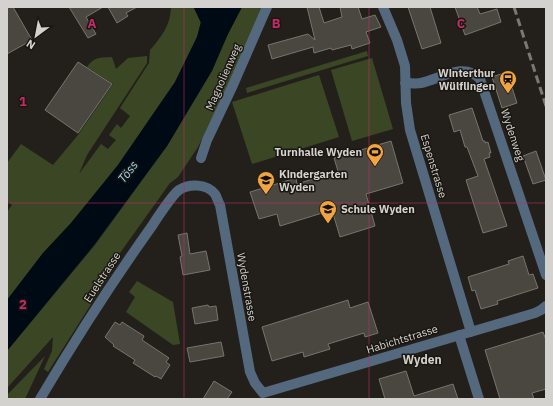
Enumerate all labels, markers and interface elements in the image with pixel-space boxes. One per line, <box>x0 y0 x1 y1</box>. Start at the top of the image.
text: A <box>88 15 97 32</box>
text: B <box>272 15 281 32</box>
text: C <box>457 15 466 32</box>
north arrow <box>16 16 56 56</box>
text: N <box>24 36 38 53</box>
street label: Magnolienweg <box>202 41 244 112</box>
place label: Winterthur Wülflingen <box>438 66 496 93</box>
station icon: Winterthur Wülflingen <box>498 69 518 94</box>
text: 1 <box>19 93 27 110</box>
street label: Wydenweg <box>498 107 528 163</box>
street label: Espenstrasse <box>418 132 450 200</box>
sports icon: Turnhalle Wyden <box>365 142 385 167</box>
place label: Turnhalle Wyden <box>274 145 362 159</box>
water label: Töss <box>114 157 141 186</box>
place label: Kindergarten Wyden <box>279 167 347 194</box>
school or university icon: Kindergarten Wyden <box>256 170 276 195</box>
school or university icon: Schule Wyden <box>318 199 338 224</box>
place label: Schule Wyden <box>341 202 415 216</box>
street label: Euelstrasse <box>81 249 123 305</box>
street label: Wydenstrasse <box>234 252 260 322</box>
text: 2 <box>19 296 27 313</box>
street label: Habichtstrasse <box>365 321 439 357</box>
district label: Wyden <box>402 352 442 367</box>

